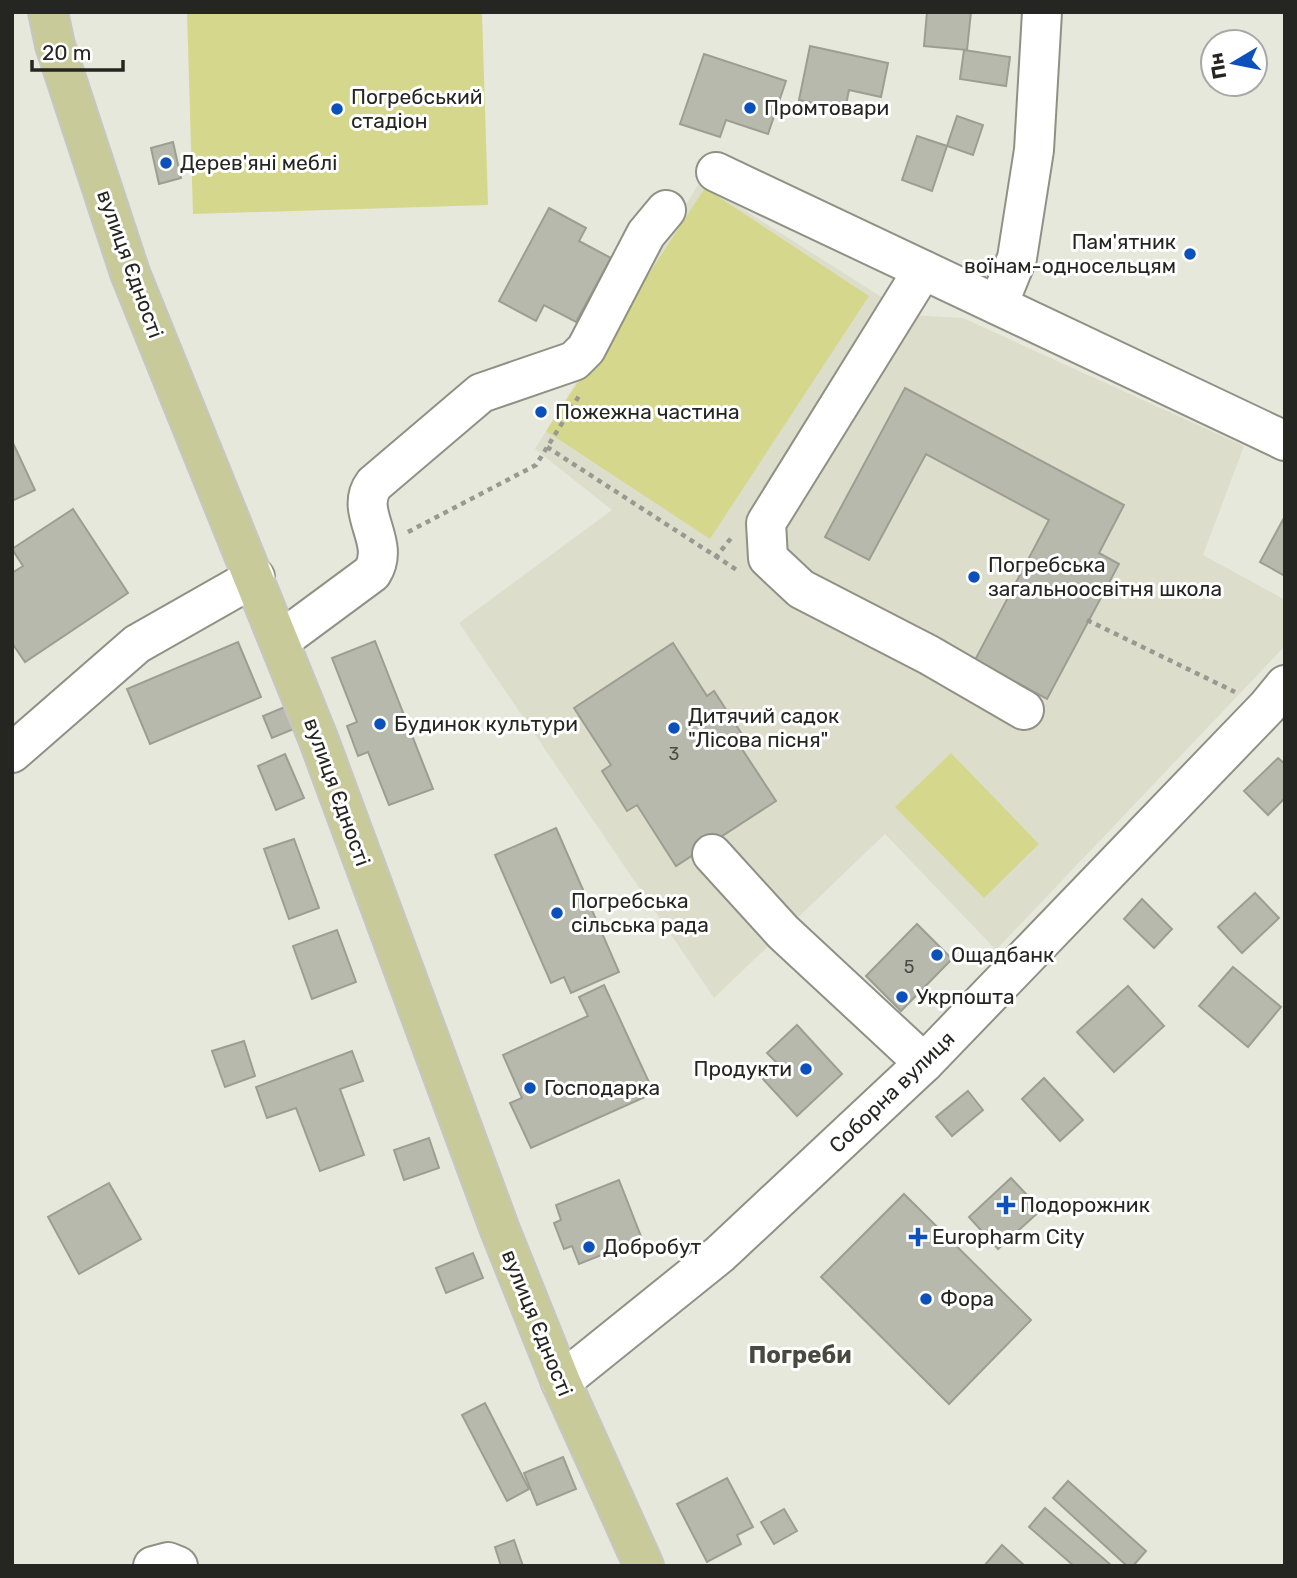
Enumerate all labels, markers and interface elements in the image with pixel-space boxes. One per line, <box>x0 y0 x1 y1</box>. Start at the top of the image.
scale bar <box>32 28 122 72</box>
north arrow <box>1199 28 1269 98</box>
text: 20 m <box>42 40 91 65</box>
text: Пн <box>1204 51 1231 81</box>
place label: Погребський стадіон <box>351 84 483 133</box>
place label: Промтовари <box>764 95 889 120</box>
marker: Промтовари <box>742 100 758 116</box>
marker: Погребський стадіон <box>329 101 345 117</box>
place label: Дерев'яні меблі <box>180 150 337 175</box>
marker: Дерев'яні меблі <box>158 155 174 171</box>
street label: вулиця Єдності <box>92 186 169 341</box>
place label: Пам'ятник воїнам-односельцям <box>964 229 1176 278</box>
marker: Пам'ятник воїнам-односельцям <box>1182 246 1198 262</box>
place label: Пожежна частина <box>555 399 740 424</box>
marker: Пожежна частина <box>533 404 549 420</box>
place label: Погребська загальноосвітня школа <box>988 552 1222 601</box>
marker: Погребська загальноосвітня школа <box>966 569 982 585</box>
place label: Дитячий садок "Лісова пісня" <box>688 703 839 752</box>
place label: Будинок культури <box>394 711 578 736</box>
street label: вулиця Єдності <box>299 714 376 869</box>
marker: Будинок культури <box>372 716 388 732</box>
marker: Дитячий садок "Лісова пісня" <box>666 720 682 736</box>
house number: 3 <box>669 743 679 765</box>
place label: Погребська сільська рада <box>571 888 709 937</box>
marker: Погребська сільська рада <box>549 905 565 921</box>
place label: Ощадбанк <box>951 942 1054 967</box>
marker: Ощадбанк <box>929 947 945 963</box>
house number: 5 <box>904 956 914 978</box>
place label: Укрпошта <box>916 984 1015 1009</box>
marker: Укрпошта <box>894 989 910 1005</box>
street label: Соборна вулиця <box>824 1026 959 1158</box>
place label: Продукти <box>694 1056 792 1081</box>
marker: Продукти <box>798 1061 814 1077</box>
place label: Господарка <box>544 1075 660 1100</box>
marker: Господарка <box>522 1080 538 1096</box>
place label: Подорожник <box>1020 1192 1150 1217</box>
marker: Подорожник <box>998 1197 1014 1213</box>
place label: Europharm City <box>932 1224 1085 1249</box>
marker: Europharm City <box>910 1229 926 1245</box>
place label: Добробут <box>603 1234 701 1259</box>
marker: Добробут <box>581 1239 597 1255</box>
street label: вулиця Єдності <box>497 1246 578 1400</box>
place label: Фора <box>940 1286 994 1311</box>
marker: Фора <box>918 1291 934 1307</box>
district label: Погреби <box>748 1341 852 1369</box>

